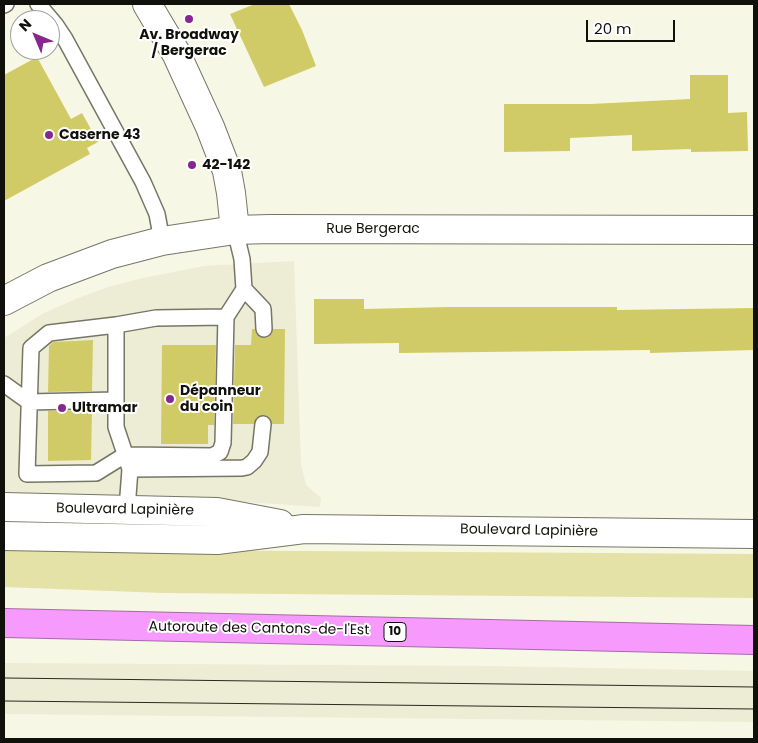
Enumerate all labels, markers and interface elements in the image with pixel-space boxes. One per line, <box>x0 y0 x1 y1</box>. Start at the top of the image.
north arrow <box>10 10 60 60</box>
scale bar <box>588 10 677 42</box>
marker: Av. Broadway / Bergerac <box>183 13 195 25</box>
text: N <box>14 14 36 36</box>
text: 20 m <box>594 18 632 39</box>
place label: Av. Broadway / Bergerac <box>139 27 239 59</box>
place label: Caserne 43 <box>59 127 141 143</box>
marker: Caserne 43 <box>43 129 55 141</box>
place label: 42-142 <box>202 157 250 173</box>
marker: 42-142 <box>186 159 198 171</box>
street label: Rue Bergerac <box>326 221 420 237</box>
place label: Dépanneur du coin <box>180 383 261 416</box>
marker: Dépanneur du coin <box>164 393 176 405</box>
place label: Ultramar <box>72 400 138 416</box>
marker: Ultramar <box>56 402 68 414</box>
street label: Boulevard Lapinière <box>56 500 194 520</box>
street label: Boulevard Lapinière <box>460 521 598 541</box>
street label: Autoroute des Cantons-de-l'Est <box>149 619 369 639</box>
road number: 10 <box>384 622 406 642</box>

